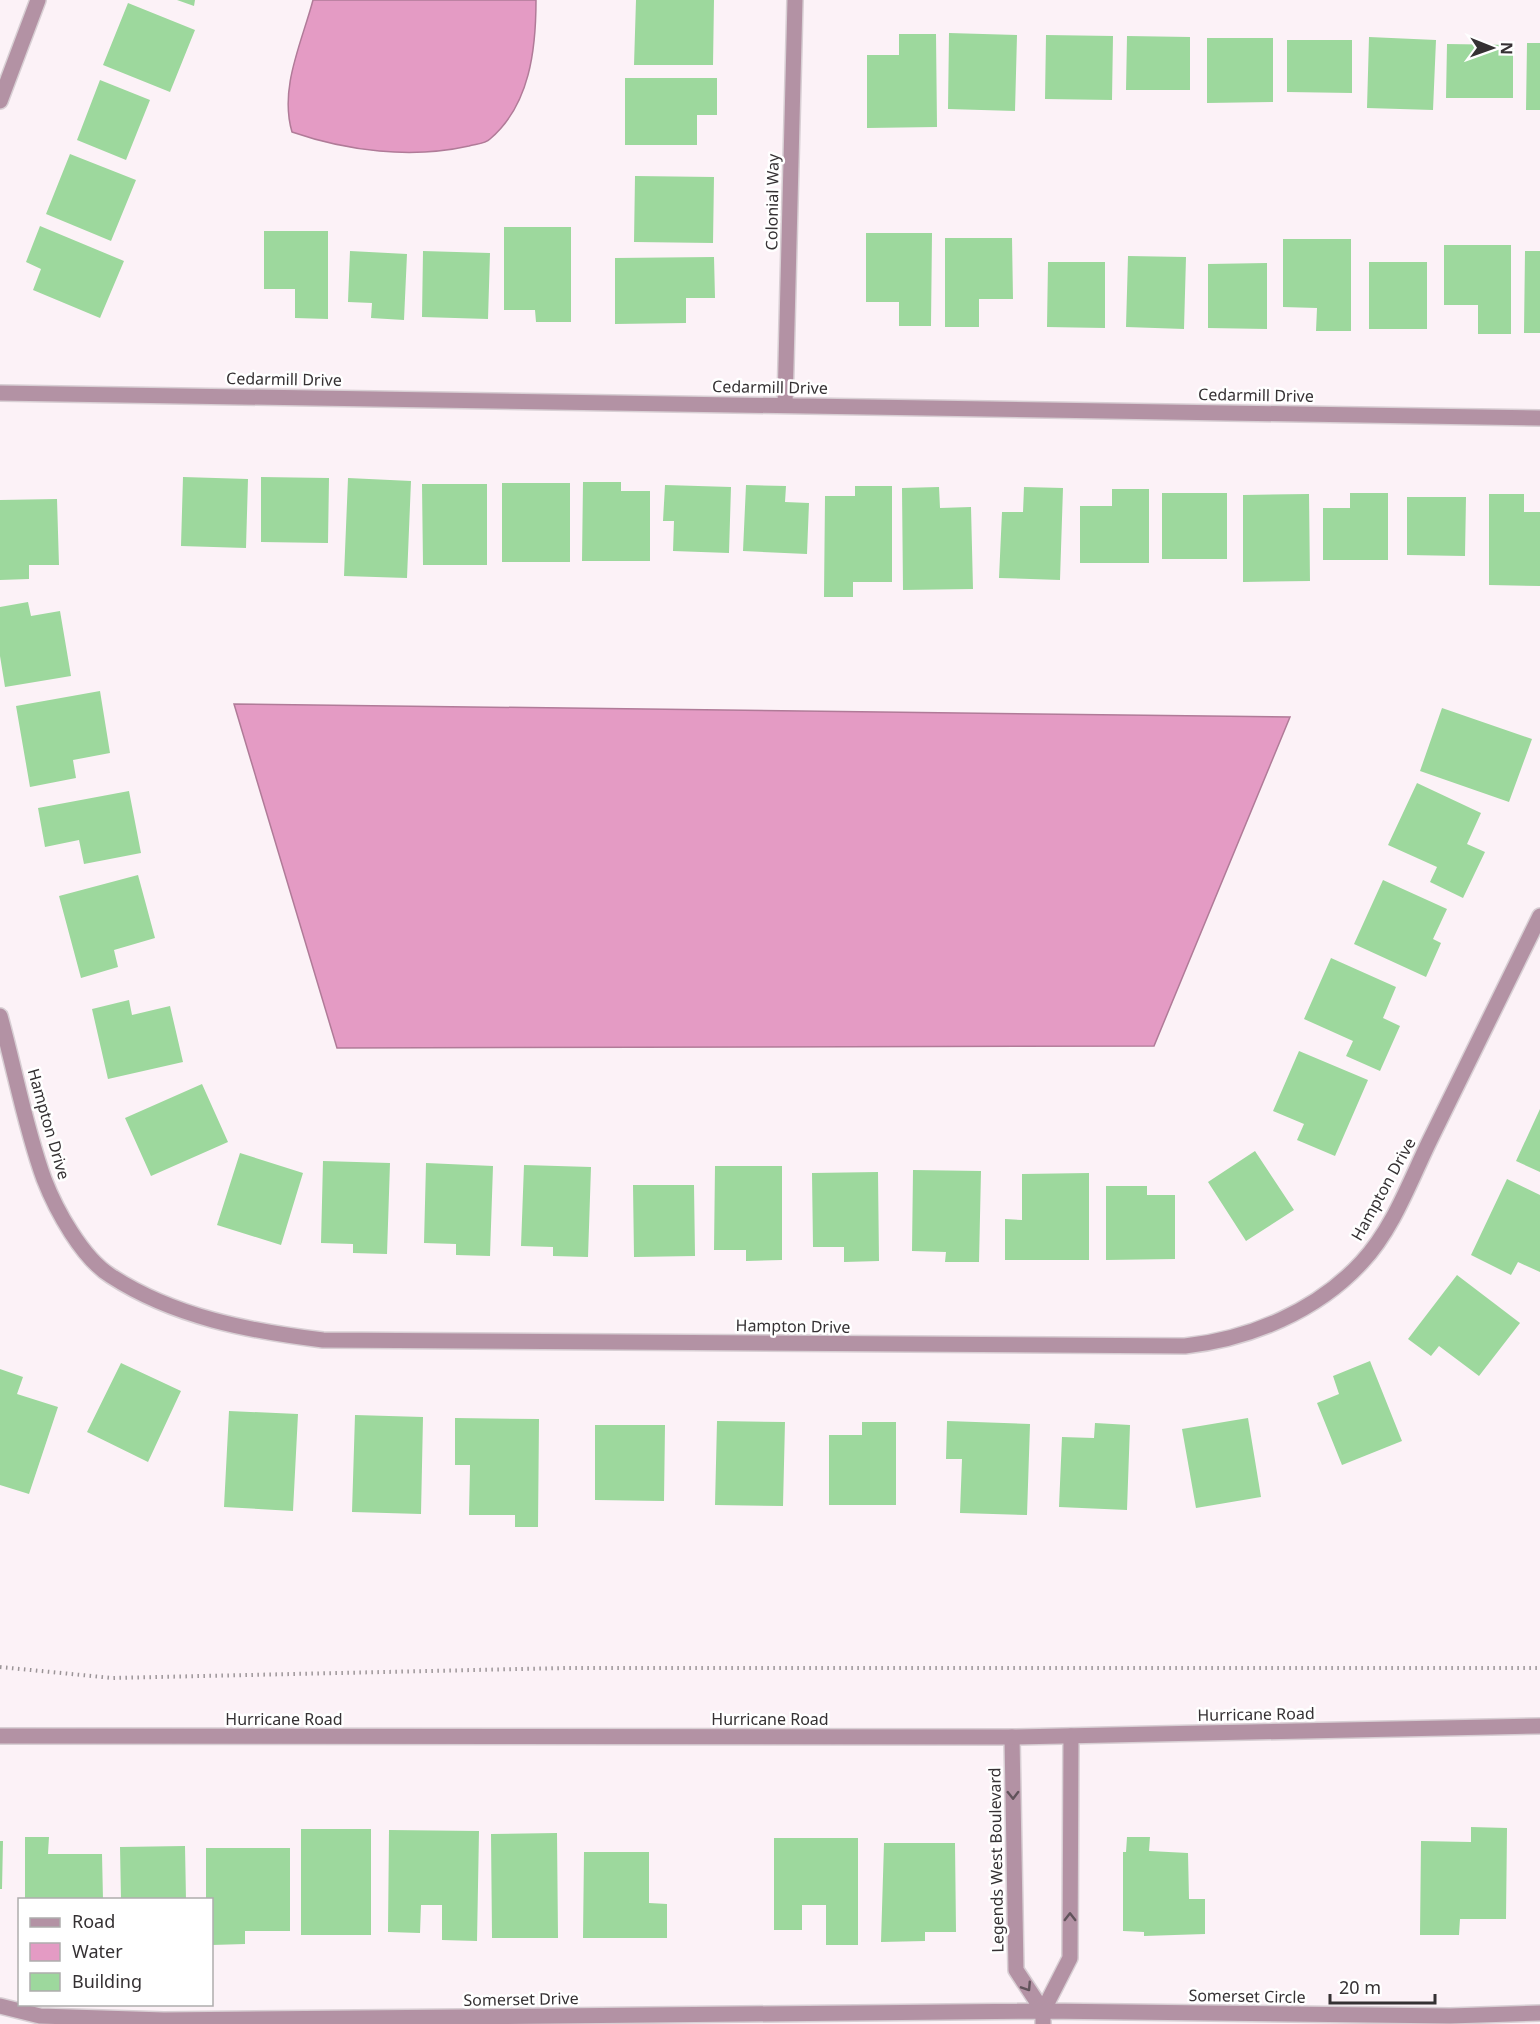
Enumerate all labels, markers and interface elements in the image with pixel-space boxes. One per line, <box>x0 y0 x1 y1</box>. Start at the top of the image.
north arrow <box>1462 18 1522 78</box>
text: N <box>1496 42 1518 55</box>
street label: Colonial Way <box>760 153 784 250</box>
street label: Cedarmill Drive <box>226 367 342 391</box>
street label: Cedarmill Drive <box>712 375 828 399</box>
street label: Cedarmill Drive <box>1198 383 1314 407</box>
street label: Hampton Drive <box>23 1066 75 1182</box>
street label: Hampton Drive <box>1346 1133 1420 1245</box>
street label: Hampton Drive <box>735 1314 851 1338</box>
street label: Hurricane Road <box>1197 1702 1315 1726</box>
street label: Hurricane Road <box>225 1708 343 1730</box>
street label: Hurricane Road <box>711 1708 829 1730</box>
street label: Legends West Boulevard <box>983 1767 1009 1953</box>
one-way arrow <box>1007 1791 1019 1800</box>
legend <box>18 1898 213 2006</box>
text: Road <box>72 1909 115 1933</box>
one-way arrow <box>1064 1913 1076 1922</box>
text: Water <box>72 1939 123 1963</box>
scale bar <box>1330 1967 1435 2005</box>
text: Building <box>72 1969 142 1993</box>
text: 20 m <box>1339 1975 1381 1999</box>
one-way arrow <box>1020 1981 1032 1991</box>
street label: Somerset Circle <box>1188 1984 1306 2008</box>
street label: Somerset Drive <box>463 1987 579 2011</box>

